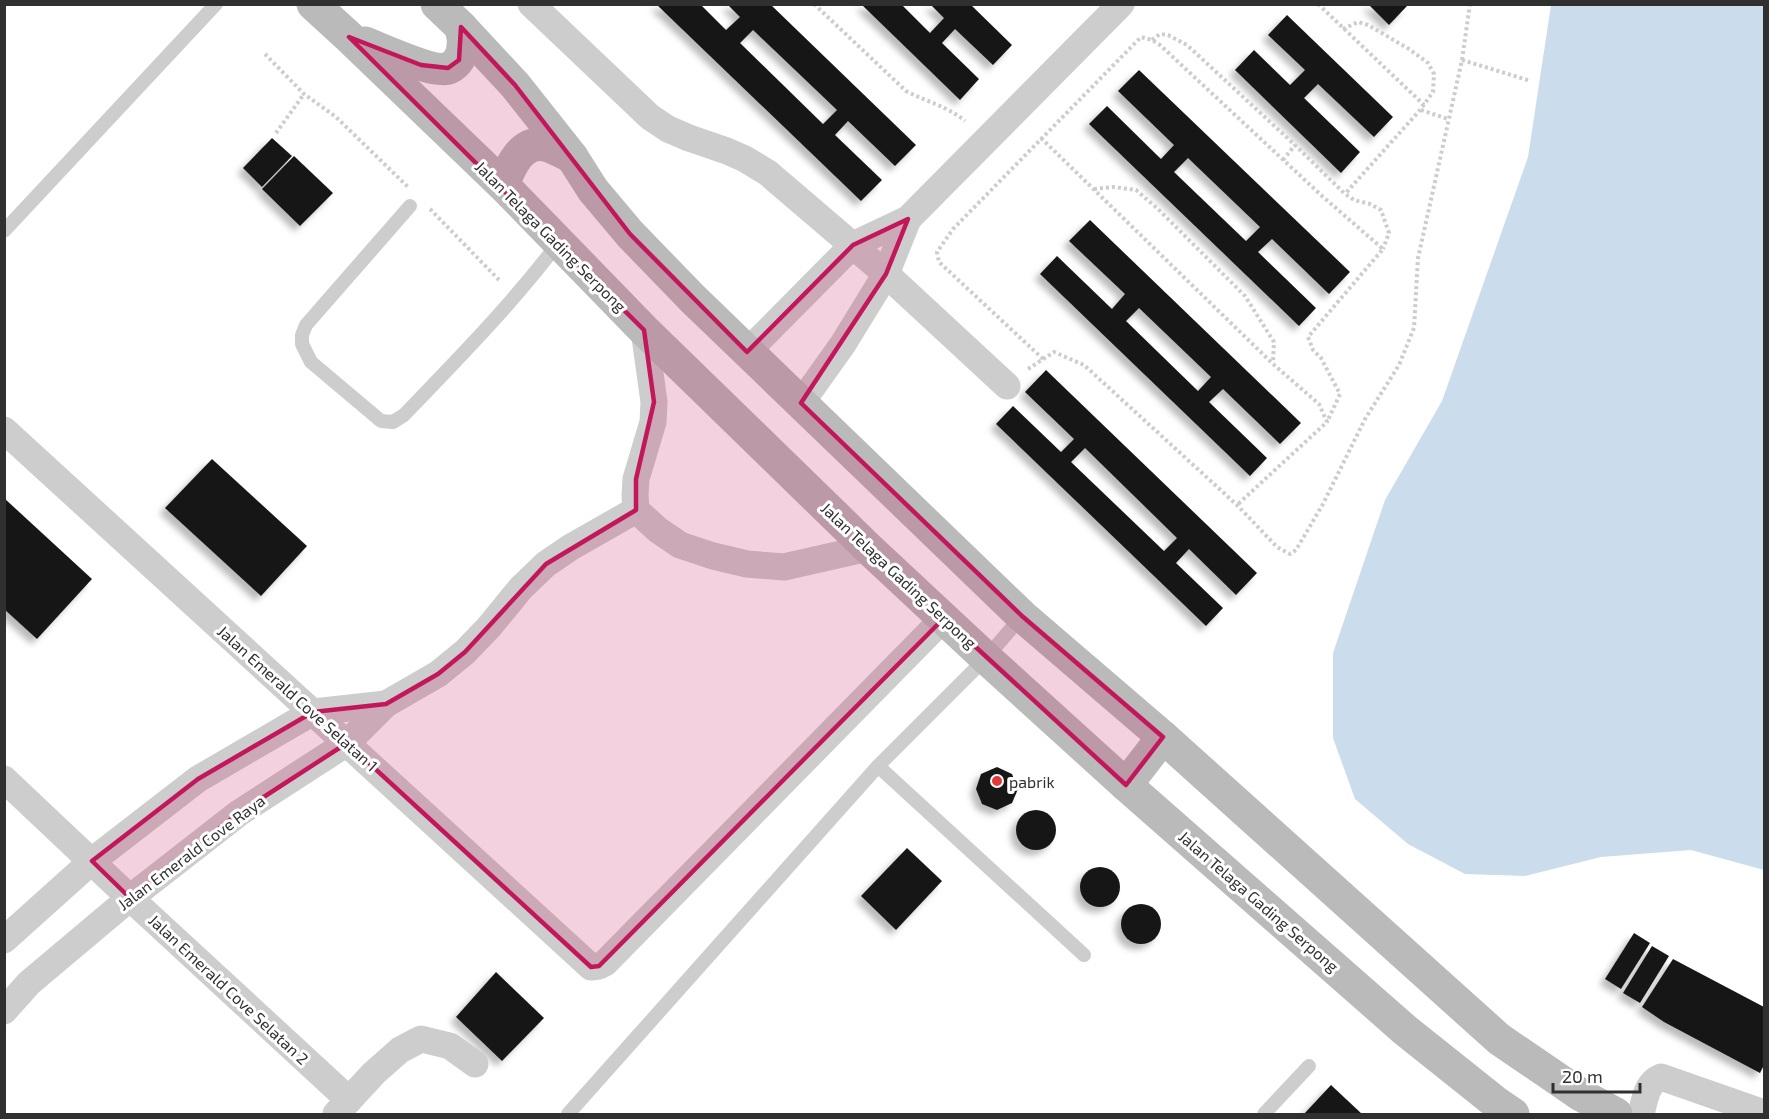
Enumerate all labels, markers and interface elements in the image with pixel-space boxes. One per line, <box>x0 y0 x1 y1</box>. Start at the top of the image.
street label: Jalan Telaga Gading Serpong <box>472 157 630 315</box>
street label: Jalan Telaga Gading Serpong <box>817 498 981 652</box>
street label: Jalan Emerald Cove Selatan 1 <box>214 621 382 775</box>
place label: pabrik <box>1009 772 1055 791</box>
marker: pabrik <box>990 774 1004 788</box>
street label: Jalan Emerald Cove Raya <box>114 790 268 914</box>
street label: Jalan Telaga Gading Serpong <box>1175 826 1343 976</box>
street label: Jalan Emerald Cove Selatan 2 <box>145 910 313 1068</box>
scale bar <box>1553 1056 1640 1094</box>
text: 20 m <box>1562 1065 1603 1087</box>

